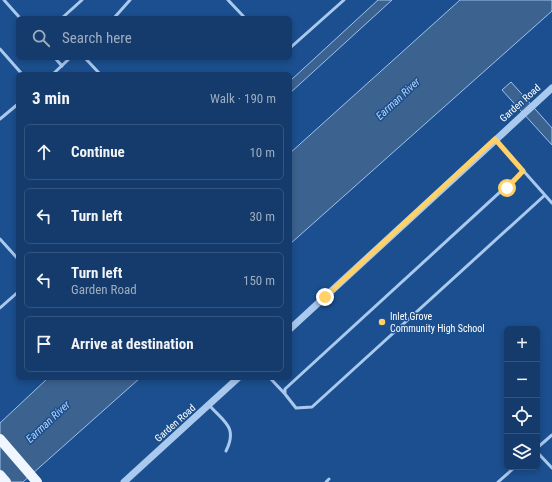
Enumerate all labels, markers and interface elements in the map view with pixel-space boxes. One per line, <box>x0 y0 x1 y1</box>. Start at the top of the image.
search box <box>16 16 292 60</box>
icon: search <box>30 27 52 49</box>
text: Search here <box>62 29 132 47</box>
water label: Earman River <box>373 75 423 123</box>
street label: Garden Road <box>498 82 542 124</box>
text: 3 min <box>32 88 70 108</box>
text: Walk · 190 m <box>210 91 276 106</box>
icon: ahead <box>33 141 55 163</box>
text: Continue <box>71 143 125 161</box>
text: 10 m <box>249 145 275 160</box>
route start <box>498 179 516 197</box>
icon: left <box>33 205 55 227</box>
text: Turn left <box>71 207 122 225</box>
text: 30 m <box>249 209 275 224</box>
text: Turn left <box>71 264 122 282</box>
icon: left <box>33 269 55 291</box>
text: 150 m <box>243 273 275 288</box>
text: Garden Road <box>71 282 137 297</box>
route end <box>316 288 334 306</box>
place label: Inlet Grove Community High School <box>390 311 485 334</box>
marker: Inlet Grove Community High School <box>377 317 387 327</box>
map controls <box>504 326 540 470</box>
button: + <box>504 326 540 362</box>
icon: arrive <box>33 333 55 355</box>
text: Arrive at destination <box>71 335 194 353</box>
button: − <box>504 362 540 398</box>
water label: Earman River <box>23 398 73 446</box>
button: locate <box>504 398 540 434</box>
street label: Garden Road <box>153 402 197 444</box>
button: layers <box>504 434 540 470</box>

